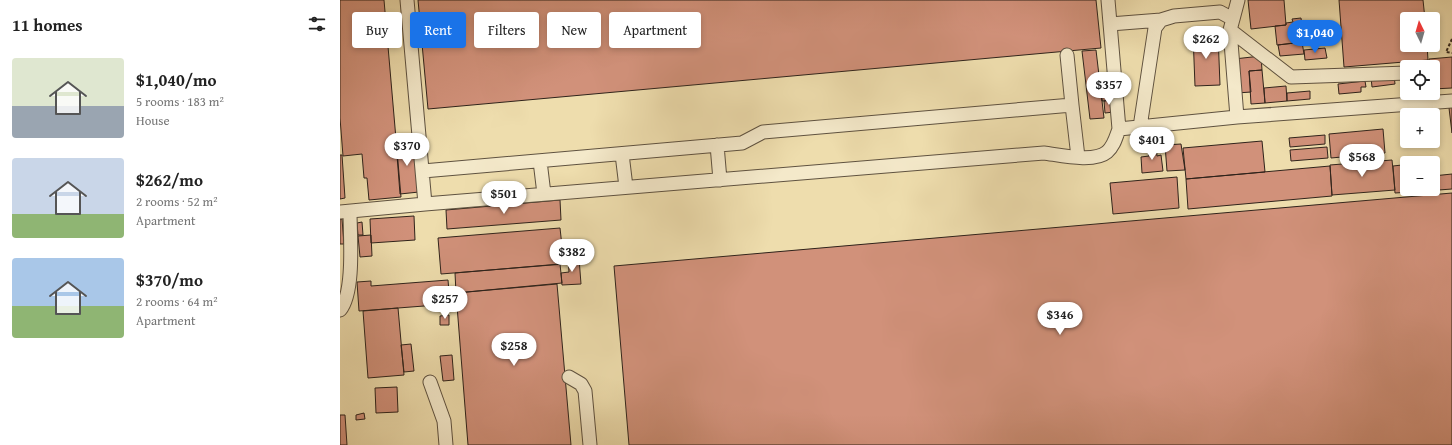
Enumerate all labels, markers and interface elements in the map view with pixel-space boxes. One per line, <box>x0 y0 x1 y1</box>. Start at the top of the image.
text: 11 homes <box>12 12 83 37</box>
chip: Buy <box>352 12 402 48</box>
chip: Rent <box>410 12 466 48</box>
chip: Filters <box>474 12 539 48</box>
chip: New <box>547 12 601 48</box>
chip: Apartment <box>609 12 701 48</box>
north arrow <box>1400 12 1440 52</box>
map controls <box>1400 12 1440 196</box>
icon: filters <box>306 13 328 35</box>
pin: $1,040 <box>1282 20 1348 54</box>
text: $1,040 <box>1296 23 1334 42</box>
pin: $262 <box>1182 26 1230 60</box>
text: $262 <box>1193 29 1219 48</box>
button: locate <box>1400 60 1440 100</box>
text: $1,040/mo <box>136 67 217 92</box>
pin: $357 <box>1085 72 1133 106</box>
icon: home <box>44 74 92 122</box>
text: $357 <box>1096 75 1122 94</box>
text: 5 rooms · 183 m² <box>136 92 224 111</box>
button: + <box>1400 108 1440 148</box>
text: House <box>136 111 170 130</box>
pin: $401 <box>1128 127 1176 161</box>
text: $401 <box>1139 130 1165 149</box>
pin: $370 <box>383 133 431 167</box>
text: $370 <box>394 136 420 155</box>
pin: $568 <box>1338 144 1386 178</box>
text: $568 <box>1349 147 1375 166</box>
button: − <box>1400 156 1440 196</box>
text: $262/mo <box>136 167 203 192</box>
icon: home <box>44 174 92 222</box>
pin: $501 <box>480 181 528 215</box>
text: $501 <box>491 184 517 203</box>
text: 2 rooms · 52 m² <box>136 192 218 211</box>
text: Apartment <box>136 211 196 230</box>
pin: $382 <box>548 239 596 273</box>
text: $382 <box>559 242 585 261</box>
text: $370/mo <box>136 267 203 292</box>
icon: home <box>44 274 92 322</box>
pin: $257 <box>421 286 469 320</box>
text: $257 <box>432 289 458 308</box>
text: 2 rooms · 64 m² <box>136 292 218 311</box>
pin: $346 <box>1036 302 1084 336</box>
text: $346 <box>1047 305 1073 324</box>
text: Apartment <box>136 311 196 330</box>
pin: $258 <box>490 333 538 367</box>
text: $258 <box>501 336 527 355</box>

